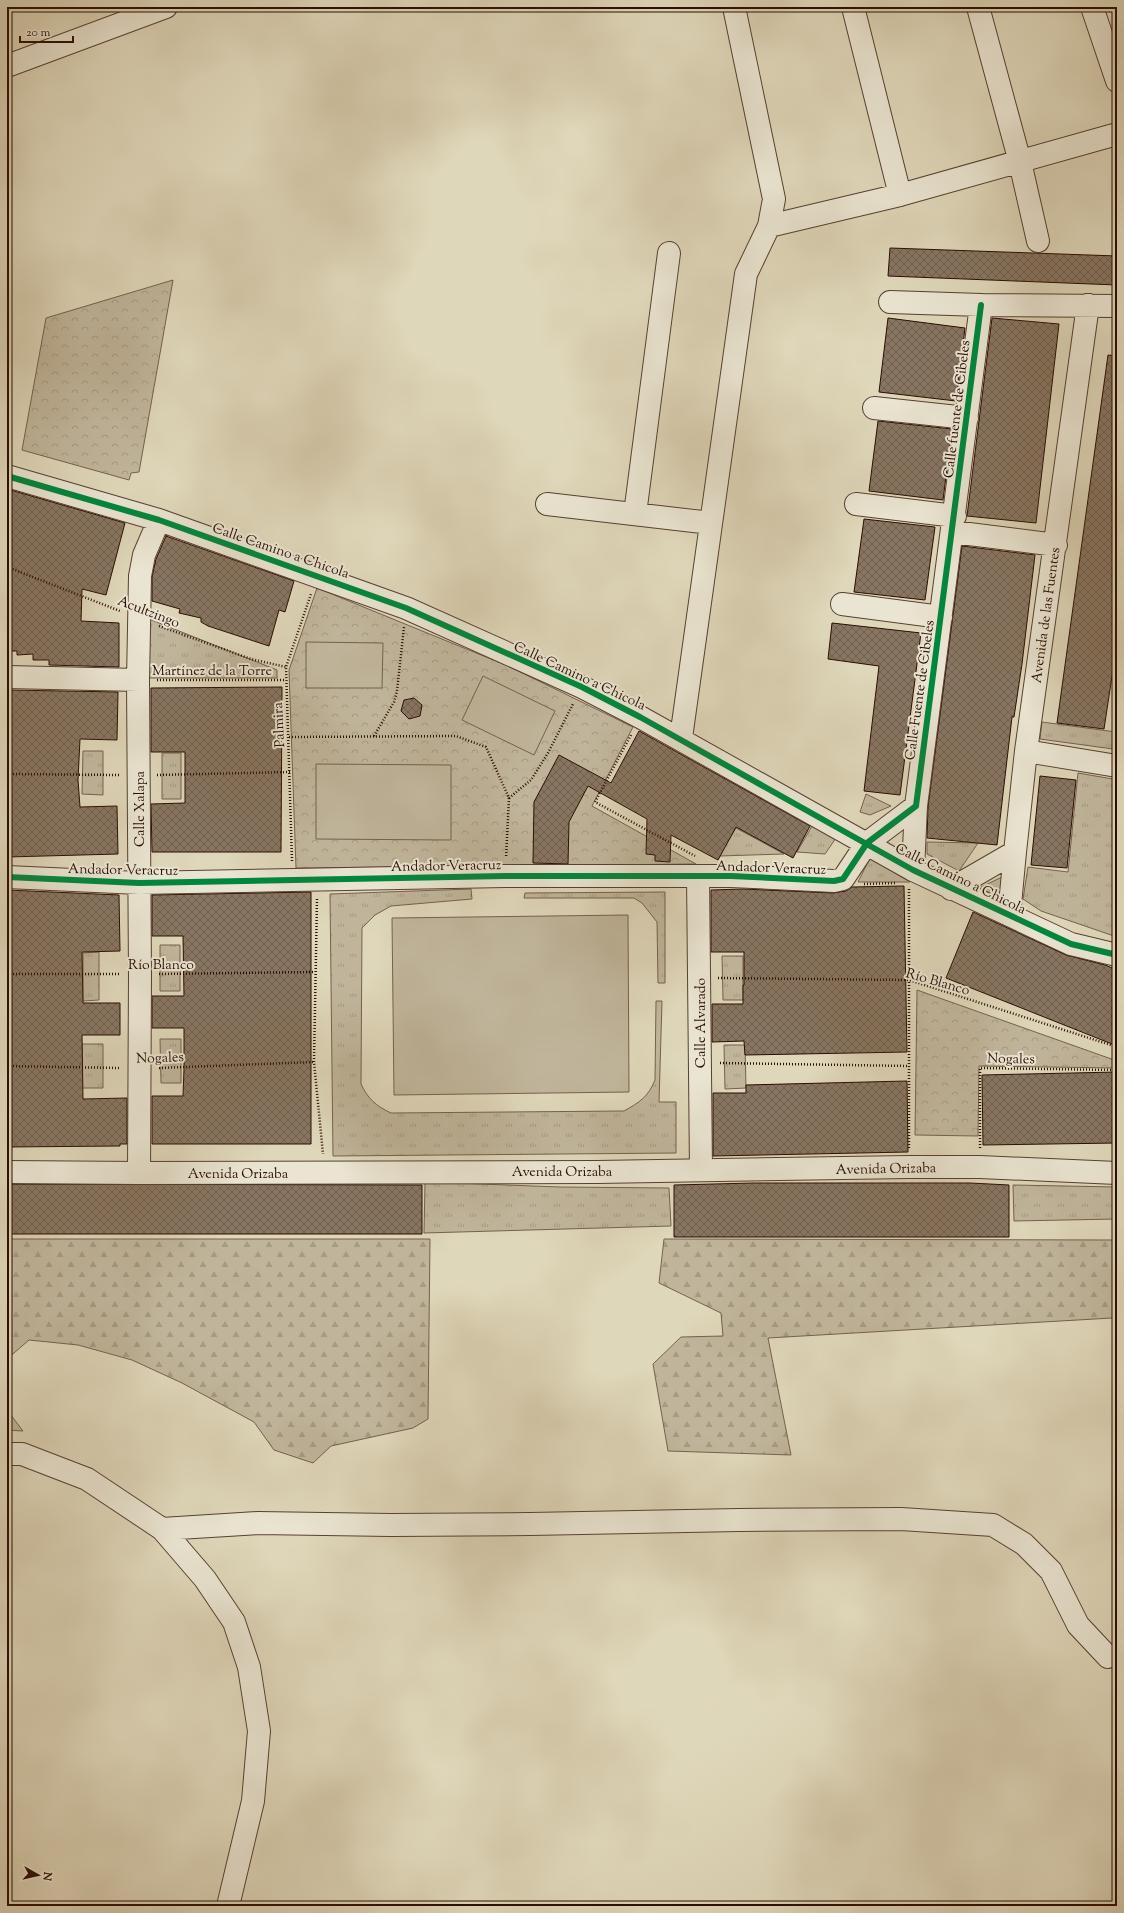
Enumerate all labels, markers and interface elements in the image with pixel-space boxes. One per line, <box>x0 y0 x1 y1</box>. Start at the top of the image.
scale bar <box>20 18 73 44</box>
text: 20 m <box>26 24 51 42</box>
street label: Calle fuente de Cibeles <box>940 339 976 479</box>
street label: Calle Camino a Chicola <box>209 519 352 585</box>
street label: Avenida de las Fuentes <box>1028 546 1066 684</box>
street label: Acultzingo <box>114 592 183 634</box>
street label: Calle Fuente de Cibeles <box>901 619 941 762</box>
street label: Calle Camino a Chicola <box>510 637 649 716</box>
street label: Martínez de la Torre <box>152 662 272 682</box>
street label: Palmira <box>269 701 291 748</box>
street label: Calle Xalapa <box>131 770 151 847</box>
street label: Calle Camino a Chicola <box>891 839 1030 921</box>
street label: Andador Veracruz <box>391 856 501 878</box>
street label: Andador Veracruz <box>715 857 826 881</box>
street label: Andador Veracruz <box>68 860 178 882</box>
street label: Río Blanco <box>128 956 194 976</box>
street label: Río Blanco <box>903 964 972 1002</box>
street label: Calle Alvarado <box>692 977 712 1068</box>
street label: Nogales <box>136 1048 184 1070</box>
street label: Nogales <box>987 1050 1035 1070</box>
street label: Avenida Orizaba <box>836 1159 937 1181</box>
street label: Avenida Orizaba <box>512 1163 613 1183</box>
street label: Avenida Orizaba <box>188 1165 289 1185</box>
north arrow <box>18 1855 58 1895</box>
text: N <box>38 1870 56 1882</box>

